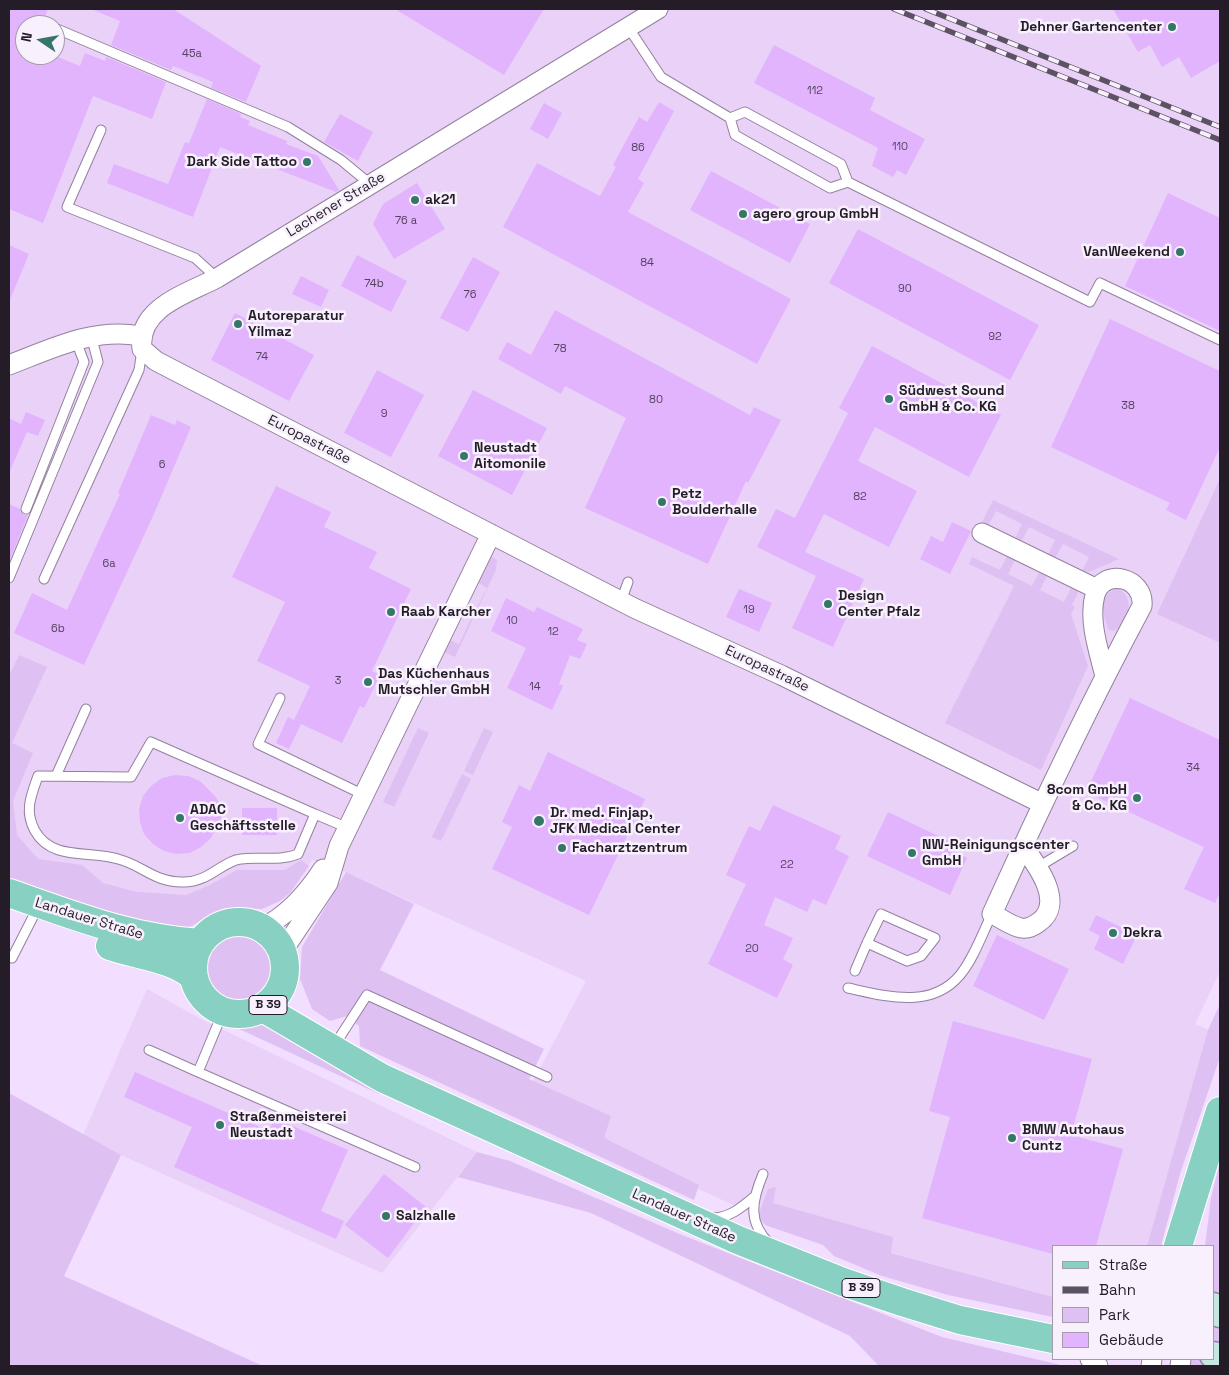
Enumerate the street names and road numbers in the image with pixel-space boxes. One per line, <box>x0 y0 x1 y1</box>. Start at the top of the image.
street label: Lachener Straße <box>284 169 388 241</box>
street label: Europastraße <box>265 412 353 468</box>
street label: Europastraße <box>722 642 812 696</box>
street label: Landauer Straße <box>33 895 145 943</box>
road number: B 39 <box>249 996 287 1014</box>
street label: Landauer Straße <box>629 1186 739 1246</box>
road number: B 39 <box>842 1278 880 1298</box>

